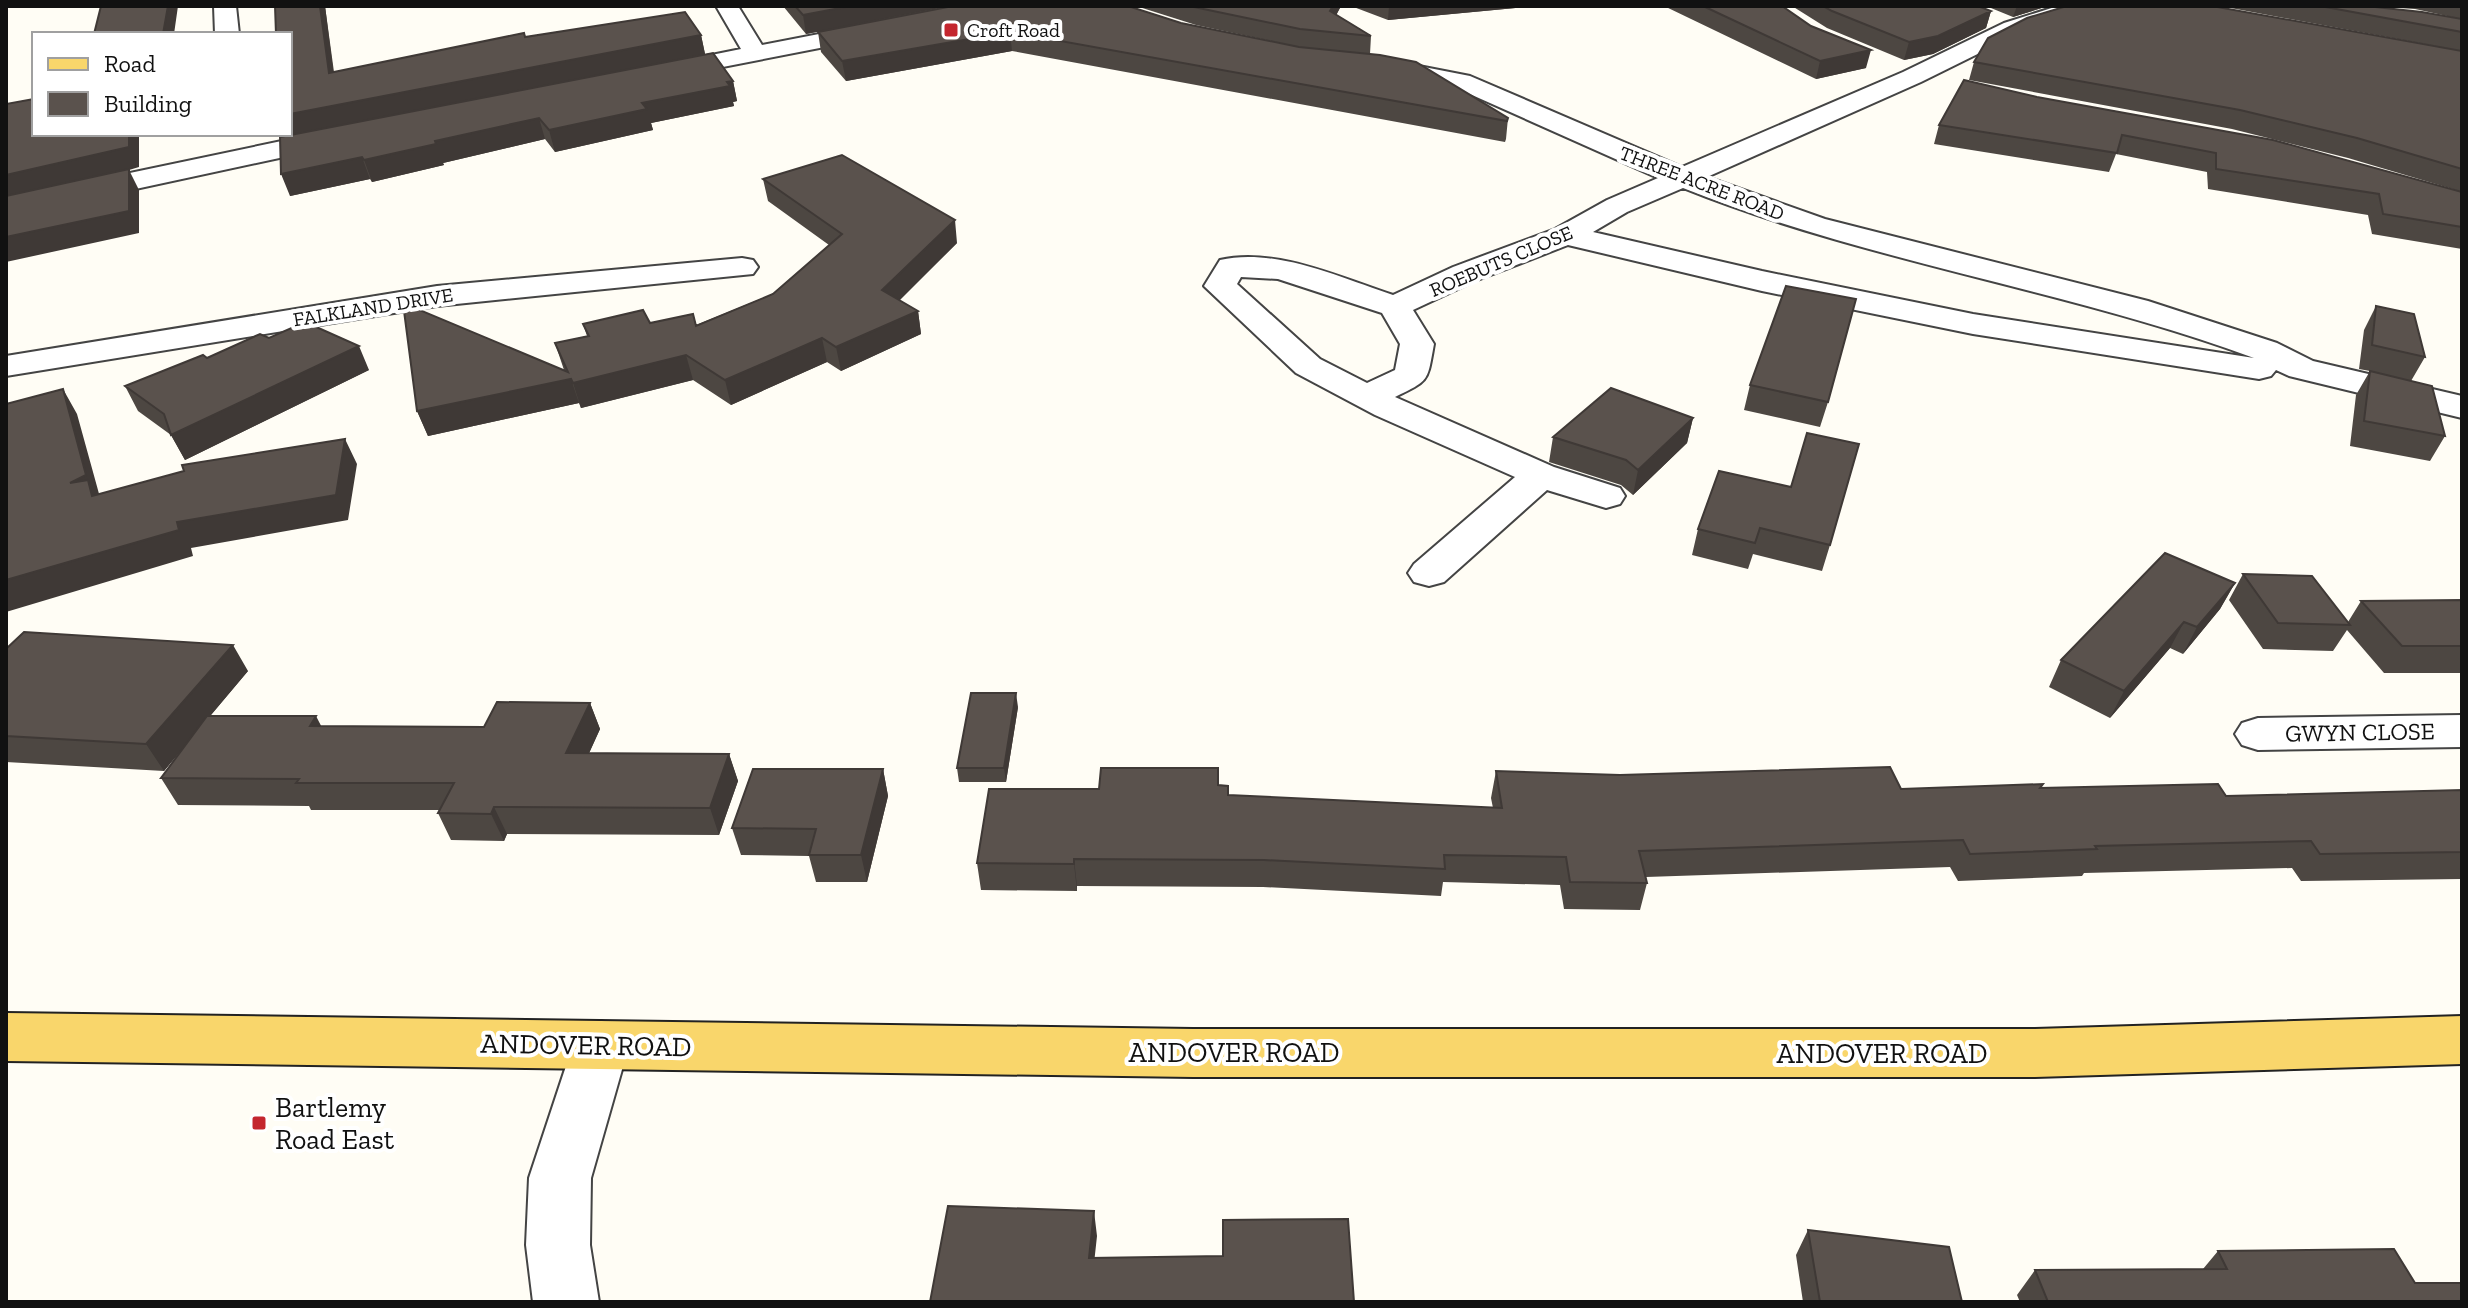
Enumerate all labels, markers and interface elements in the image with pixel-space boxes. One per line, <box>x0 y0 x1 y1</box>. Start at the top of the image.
place label: Croft Road <box>967 18 1060 42</box>
marker: Croft Road <box>942 21 960 39</box>
legend <box>32 32 292 136</box>
text: Road <box>104 49 156 78</box>
text: Building <box>104 89 192 118</box>
street label: THREE ACRE ROAD <box>1616 141 1788 225</box>
street label: ROEBUTS CLOSE <box>1426 220 1576 302</box>
street label: FALKLAND DRIVE <box>291 283 455 331</box>
street label: GWYN CLOSE <box>2285 716 2435 748</box>
street label: ANDOVER ROAD <box>480 1027 692 1063</box>
street label: ANDOVER ROAD <box>1129 1036 1339 1069</box>
street label: ANDOVER ROAD <box>1777 1037 1987 1070</box>
place label: Bartlemy Road East <box>275 1091 395 1156</box>
marker: Bartlemy Road East <box>250 1114 268 1132</box>

